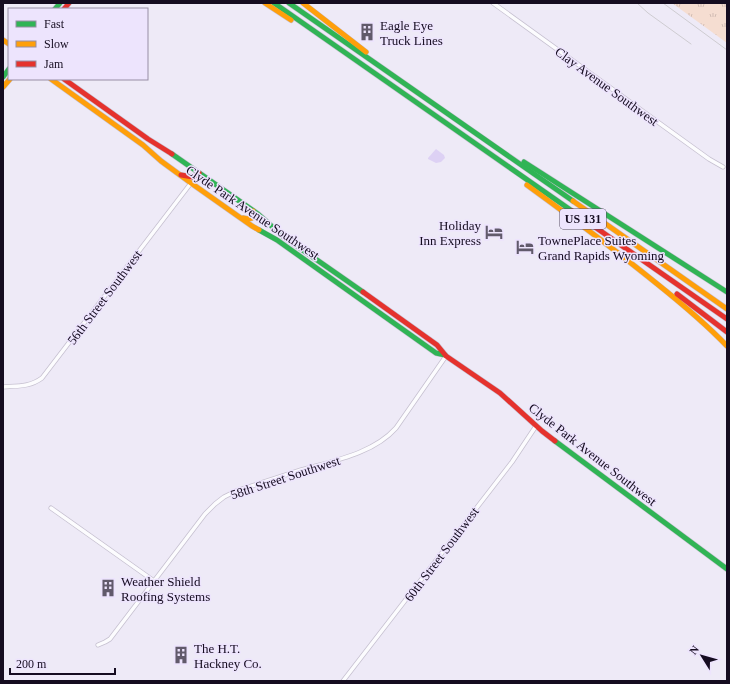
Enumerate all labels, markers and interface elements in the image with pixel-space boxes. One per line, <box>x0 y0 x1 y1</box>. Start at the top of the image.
legend <box>8 8 148 80</box>
text: Fast <box>44 17 65 31</box>
place label: Eagle Eye Truck Lines <box>380 18 443 48</box>
building icon: Eagle Eye Truck Lines <box>357 22 377 42</box>
text: Slow <box>44 37 69 51</box>
street label: Clay Avenue Southwest <box>552 44 662 129</box>
text: Jam <box>44 57 64 71</box>
street label: Clyde Park Avenue Southwest <box>183 162 323 263</box>
road number: US 131 <box>560 209 606 229</box>
place label: Holiday Inn Express <box>419 218 481 248</box>
hotel icon: Holiday Inn Express <box>484 222 504 242</box>
place label: TownePlace Suites Grand Rapids Wyoming <box>538 233 665 263</box>
hotel icon: TownePlace Suites Grand Rapids Wyoming <box>515 237 535 257</box>
street label: 56th Street Southwest <box>64 247 145 347</box>
street label: Clyde Park Avenue Southwest <box>526 400 660 509</box>
street label: 58th Street Southwest <box>229 453 342 502</box>
street label: 60th Street Southwest <box>401 504 482 604</box>
place label: Weather Shield Roofing Systems <box>121 574 210 604</box>
building icon: Weather Shield Roofing Systems <box>98 578 118 598</box>
north arrow <box>682 636 722 676</box>
place label: The H.T. Hackney Co. <box>194 641 262 671</box>
text: N <box>687 643 701 657</box>
building icon: The H.T. Hackney Co. <box>171 645 191 665</box>
scale bar <box>10 650 115 676</box>
text: 200 m <box>16 657 47 671</box>

